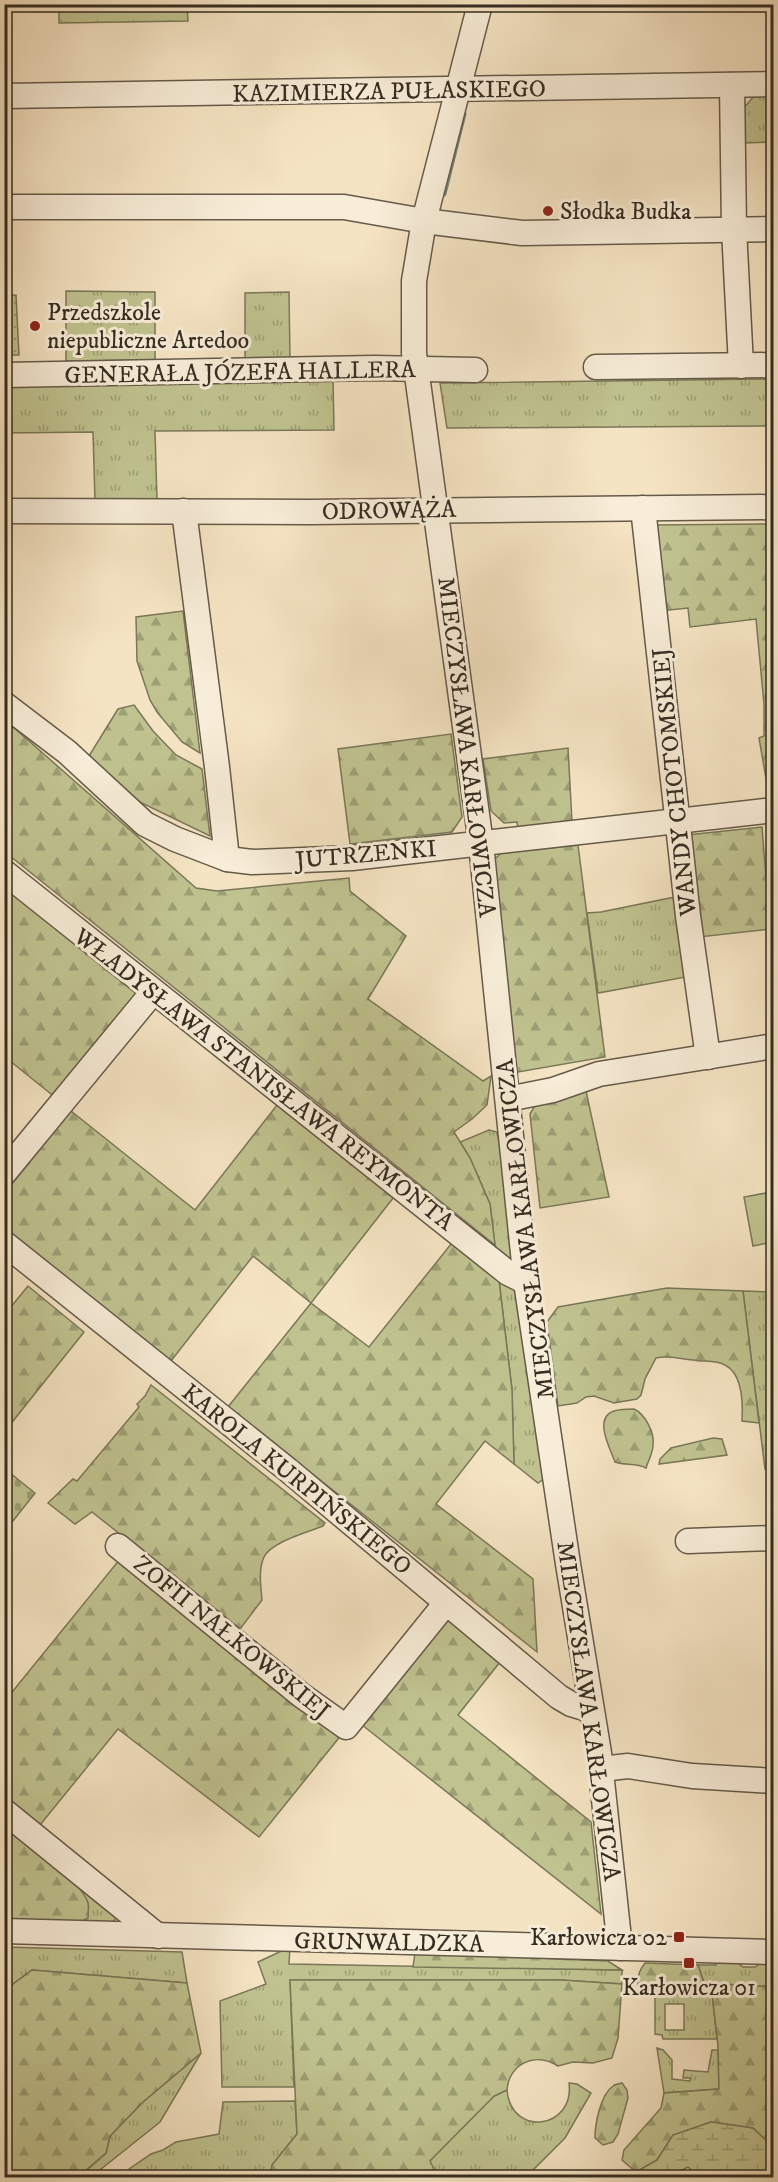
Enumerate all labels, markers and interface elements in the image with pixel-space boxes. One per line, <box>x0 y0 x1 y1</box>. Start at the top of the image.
street label: KAZIMIERZA PUŁASKIEGO <box>232 74 546 110</box>
place label: Słodka Budka <box>560 197 692 227</box>
marker: Słodka Budka <box>541 204 555 218</box>
place label: Przedszkole niepubliczne Artedoo <box>47 298 249 356</box>
marker: Przedszkole niepubliczne Artedoo <box>28 319 42 333</box>
street label: GENERAŁA JÓZEFA HALLERA <box>64 354 417 391</box>
street label: ODROWĄŻA <box>322 494 457 527</box>
street label: MIECZYSŁAWA KARŁOWICZA <box>430 575 502 920</box>
street label: WANDY CHOTOMSKIEJ <box>646 646 704 918</box>
street label: JUTRZENKI <box>292 834 438 876</box>
street label: WŁADYSŁAWA STANISŁAWA REYMONTA <box>66 921 460 1238</box>
street label: MIECZYSŁAWA KARŁOWICZA <box>490 1056 562 1401</box>
street label: KAROLA KURPIŃSKIEGO <box>175 1377 418 1582</box>
street label: MIECZYSŁAWA KARŁOWICZA <box>549 1540 627 1883</box>
street label: ZOFII NAŁKOWSKIEJ <box>127 1549 336 1726</box>
place label: Karłowicza 02 <box>530 1923 667 1953</box>
street label: GRUNWALDZKA <box>294 1926 485 1960</box>
marker: Karłowicza 02 <box>672 1930 686 1944</box>
marker: Karłowicza 01 <box>682 1956 696 1970</box>
place label: Karłowicza 01 <box>622 1973 756 2003</box>

